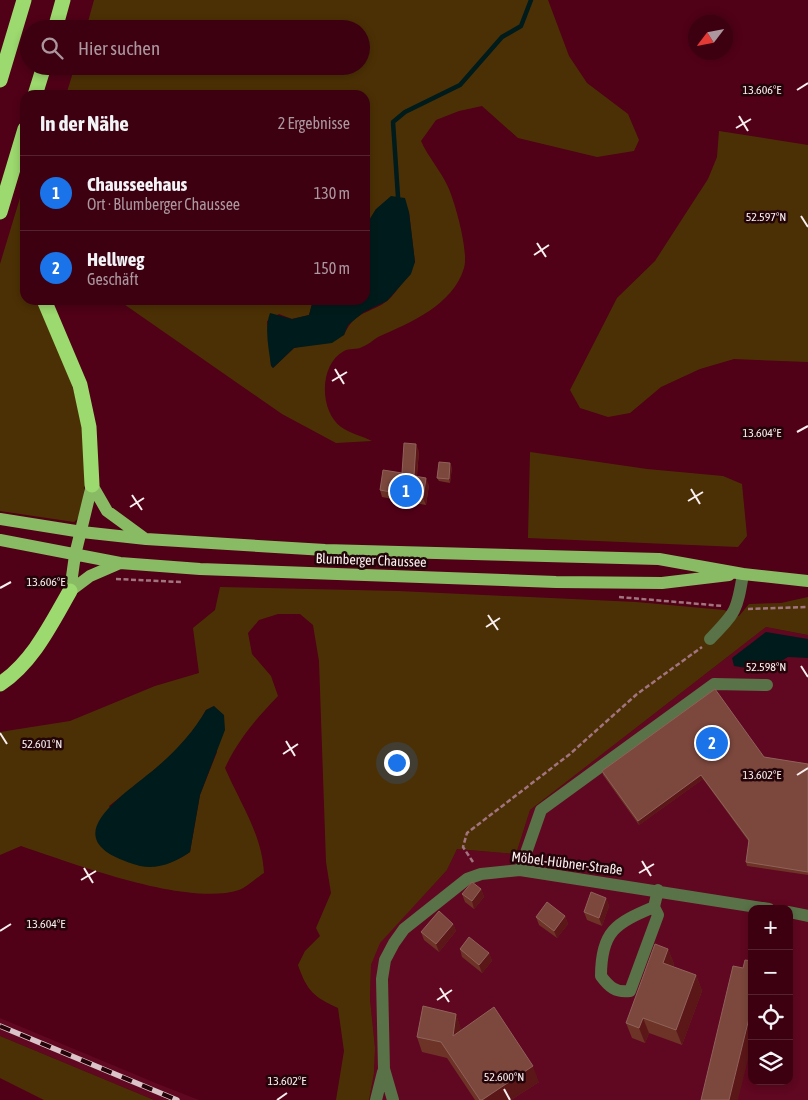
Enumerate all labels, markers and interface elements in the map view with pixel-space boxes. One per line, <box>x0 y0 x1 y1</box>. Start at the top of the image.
north arrow <box>688 15 733 60</box>
search box <box>20 20 370 75</box>
icon: search <box>38 34 66 62</box>
text: Hier suchen <box>78 37 160 59</box>
text: 13.606°E <box>743 83 781 97</box>
text: In der Nähe <box>40 111 129 135</box>
text: 2 Ergebnisse <box>278 114 350 132</box>
text: Chausseehaus <box>87 173 187 195</box>
text: 1 <box>52 184 60 202</box>
text: 130 m <box>314 184 350 202</box>
text: Ort · Blumberger Chaussee <box>87 195 240 213</box>
text: 52.597°N <box>746 210 786 224</box>
text: Hellweg <box>87 248 145 270</box>
text: 2 <box>52 259 60 277</box>
text: 150 m <box>314 259 350 277</box>
text: Geschäft <box>87 270 139 288</box>
text: 13.604°E <box>743 426 781 440</box>
pin: 1 <box>390 472 422 510</box>
street label: Blumberger Chaussee <box>315 550 427 570</box>
text: 13.606°E <box>27 575 65 589</box>
text: 52.598°N <box>746 660 786 674</box>
pin: 2 <box>696 724 728 762</box>
text: 52.601°N <box>22 737 62 751</box>
your location <box>384 750 410 776</box>
text: 13.602°E <box>743 768 781 782</box>
street label: Möbel-Hübner-Straße <box>511 848 623 878</box>
map controls <box>748 905 793 1085</box>
button: + <box>748 905 793 950</box>
text: 13.604°E <box>27 917 65 931</box>
button: − <box>748 950 793 995</box>
button: locate <box>748 995 793 1040</box>
button: layers <box>748 1040 793 1085</box>
text: 52.600°N <box>484 1070 524 1084</box>
text: 13.602°E <box>268 1074 306 1088</box>

